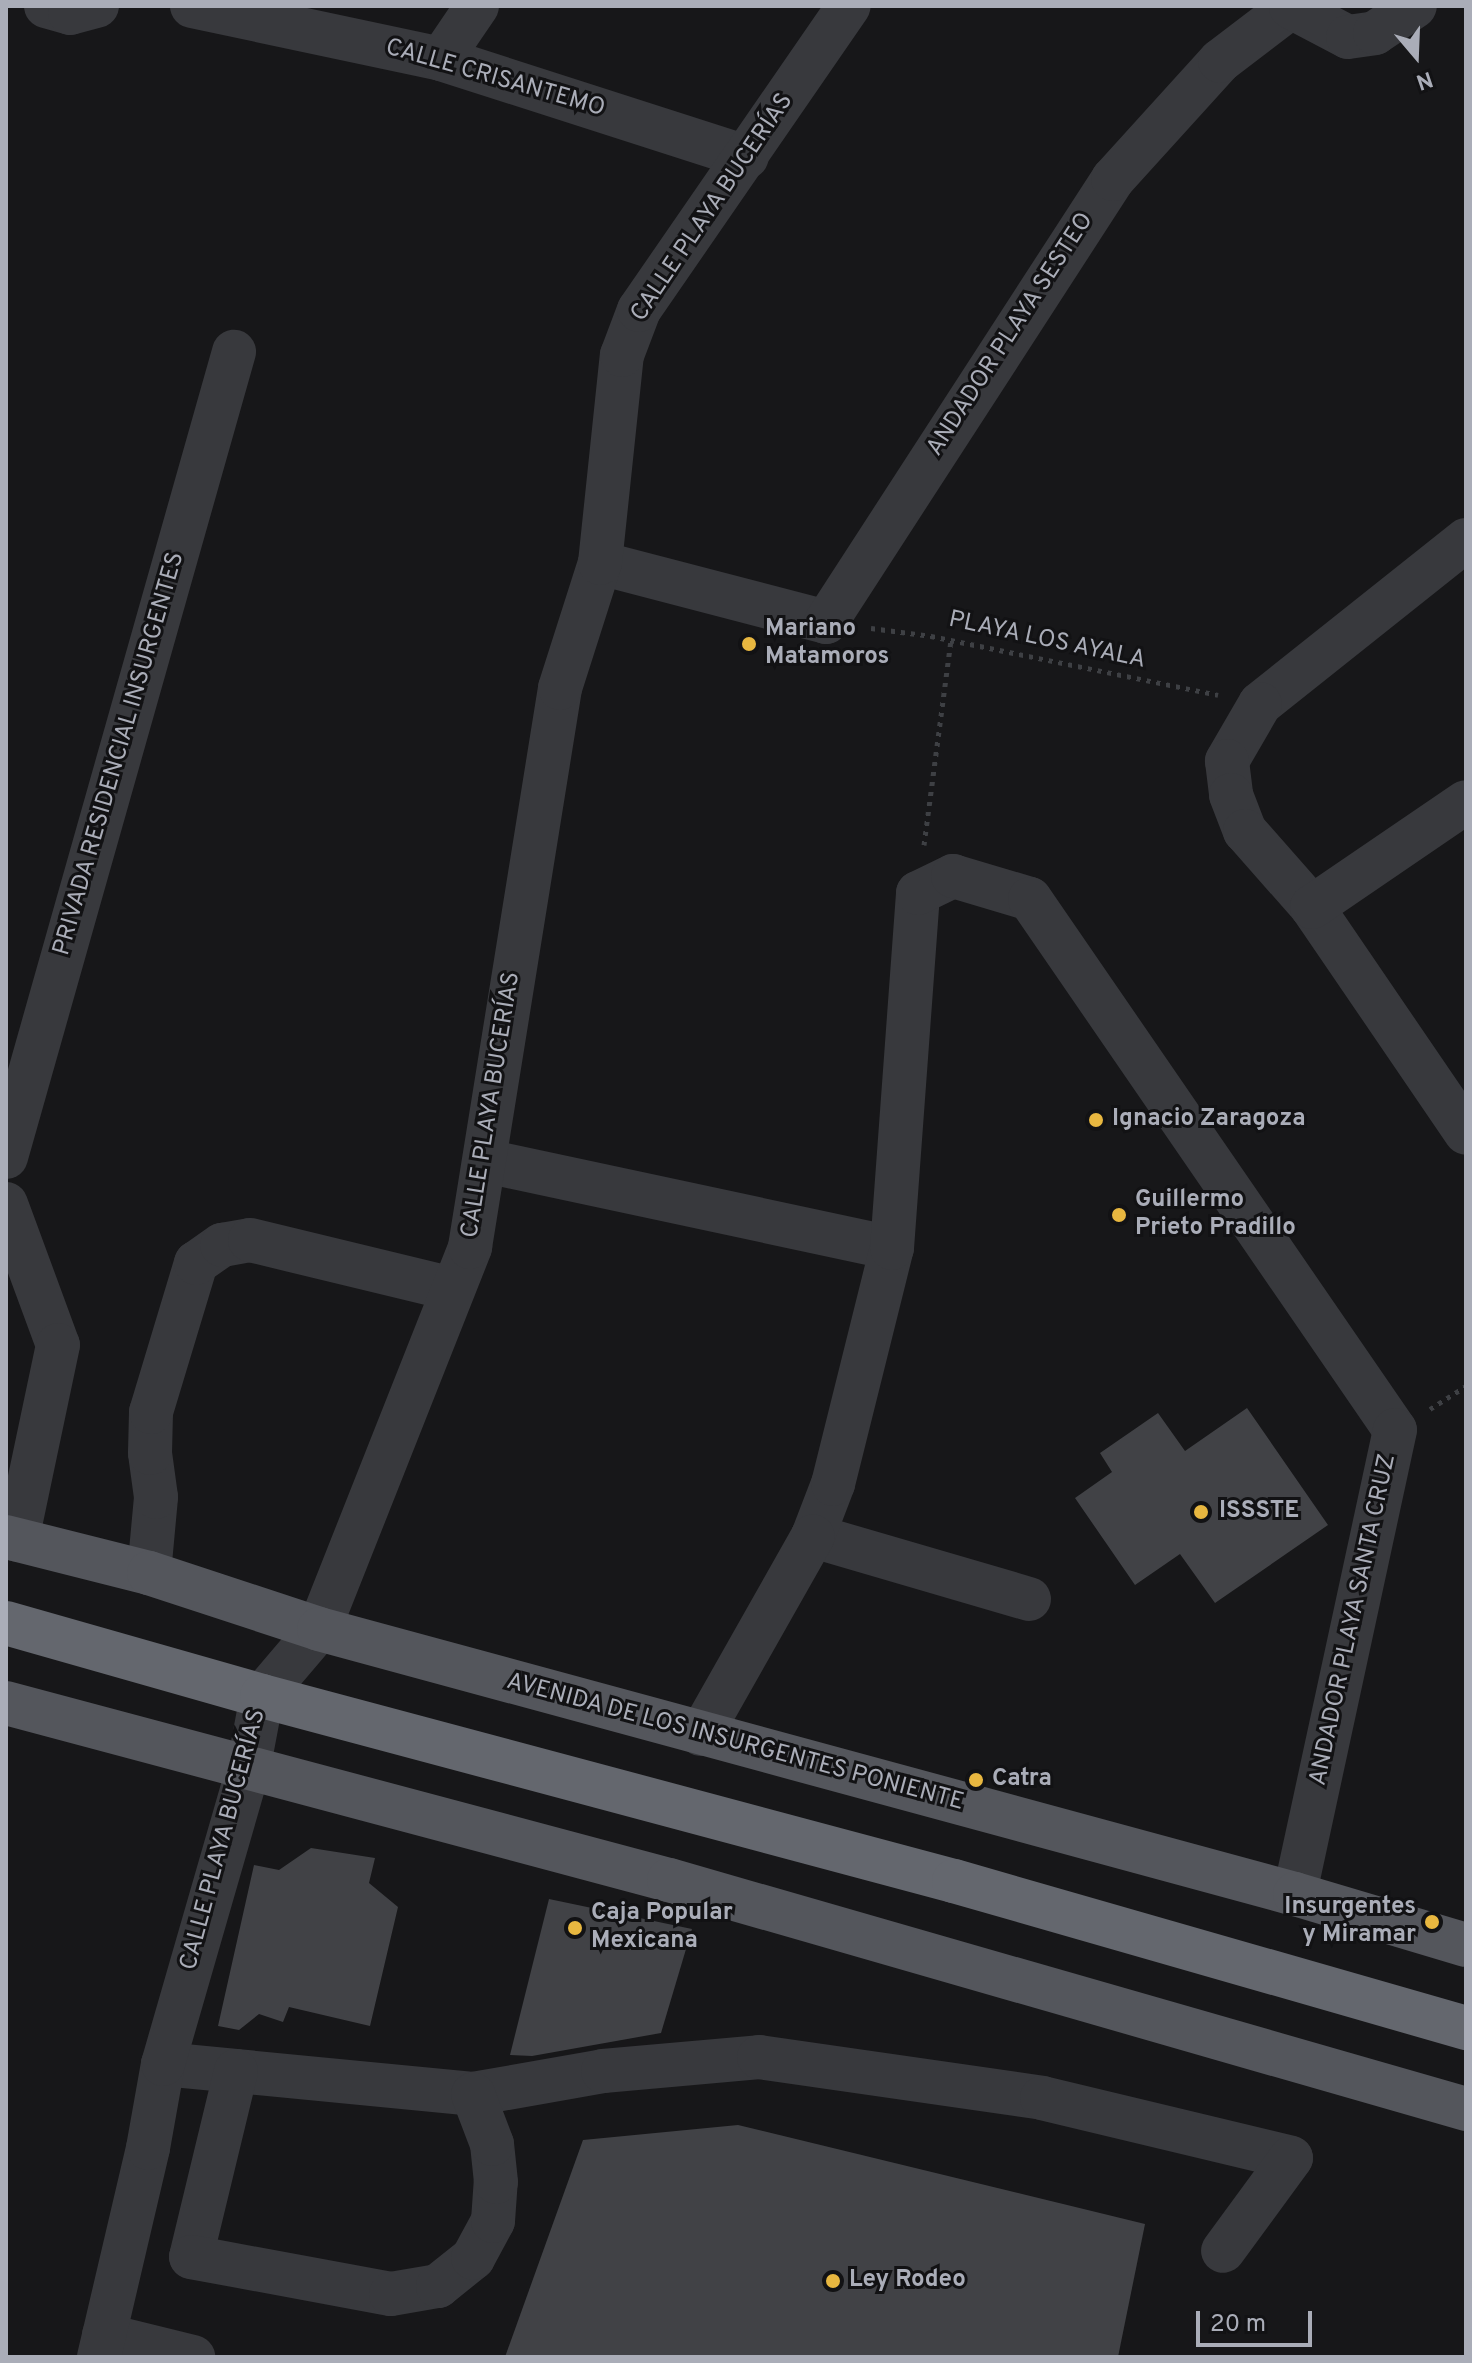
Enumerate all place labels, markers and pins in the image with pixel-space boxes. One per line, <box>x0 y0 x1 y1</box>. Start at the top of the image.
place label: Mariano Matamoros <box>765 616 889 672</box>
marker: Mariano Matamoros <box>740 635 758 653</box>
place label: Ignacio Zaragoza <box>1112 1106 1306 1134</box>
marker: Ignacio Zaragoza <box>1087 1111 1105 1129</box>
place label: Guillermo Prieto Pradillo <box>1135 1187 1296 1243</box>
marker: Guillermo Prieto Pradillo <box>1110 1206 1128 1224</box>
place label: ISSSTE <box>1219 1498 1299 1526</box>
marker: ISSSTE <box>1190 1501 1212 1523</box>
place label: Catra <box>992 1766 1052 1794</box>
marker: Catra <box>967 1771 985 1789</box>
place label: Insurgentes y Miramar <box>1284 1894 1416 1950</box>
place label: Caja Popular Mexicana <box>591 1900 733 1956</box>
marker: Insurgentes y Miramar <box>1423 1913 1441 1931</box>
marker: Caja Popular Mexicana <box>566 1919 584 1937</box>
place label: Ley Rodeo <box>849 2267 966 2295</box>
marker: Ley Rodeo <box>824 2272 842 2290</box>

